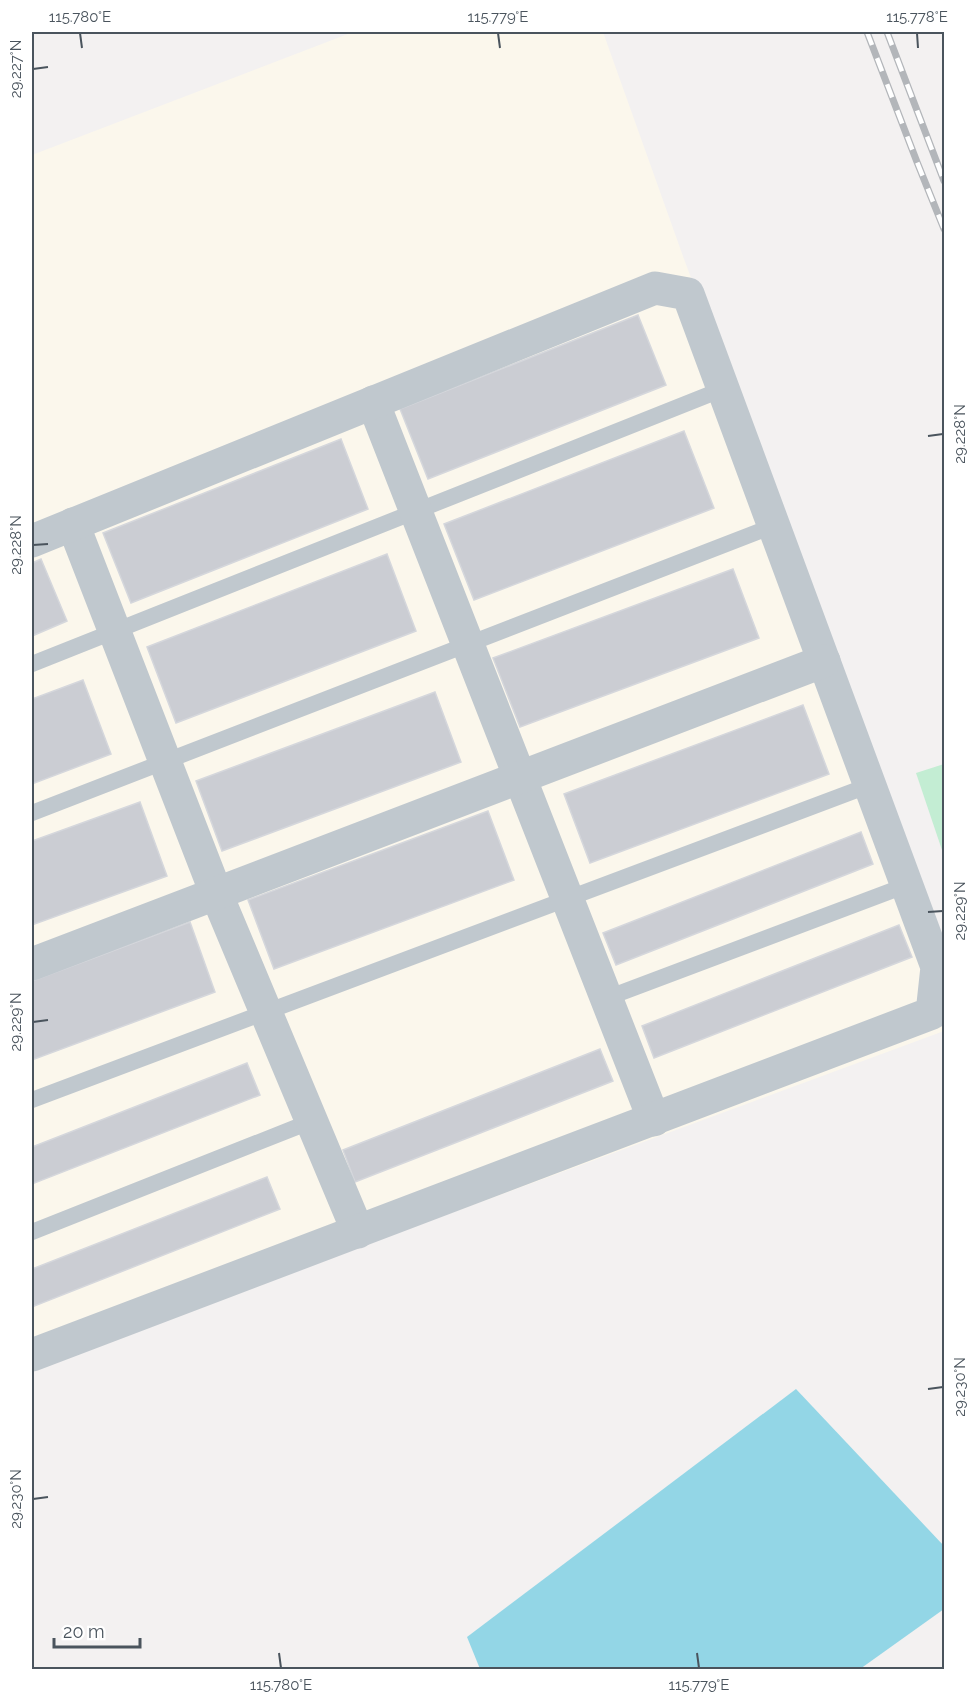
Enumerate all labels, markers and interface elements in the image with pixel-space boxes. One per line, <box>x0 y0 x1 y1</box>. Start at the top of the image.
text: 115.780°E <box>49 8 111 26</box>
text: 115.779°E <box>468 8 528 26</box>
text: 115.778°E <box>886 8 948 26</box>
text: 29.227°N <box>7 40 25 98</box>
text: 29.228°N <box>951 404 969 464</box>
text: 29.228°N <box>7 515 25 575</box>
text: 29.229°N <box>951 882 969 940</box>
text: 29.229°N <box>7 993 25 1051</box>
text: 29.230°N <box>951 1357 969 1417</box>
text: 29.230°N <box>7 1469 25 1529</box>
scale bar <box>54 1611 140 1649</box>
text: 20 m <box>63 1621 105 1642</box>
text: 115.780°E <box>250 1676 312 1694</box>
text: 115.779°E <box>669 1676 729 1694</box>

